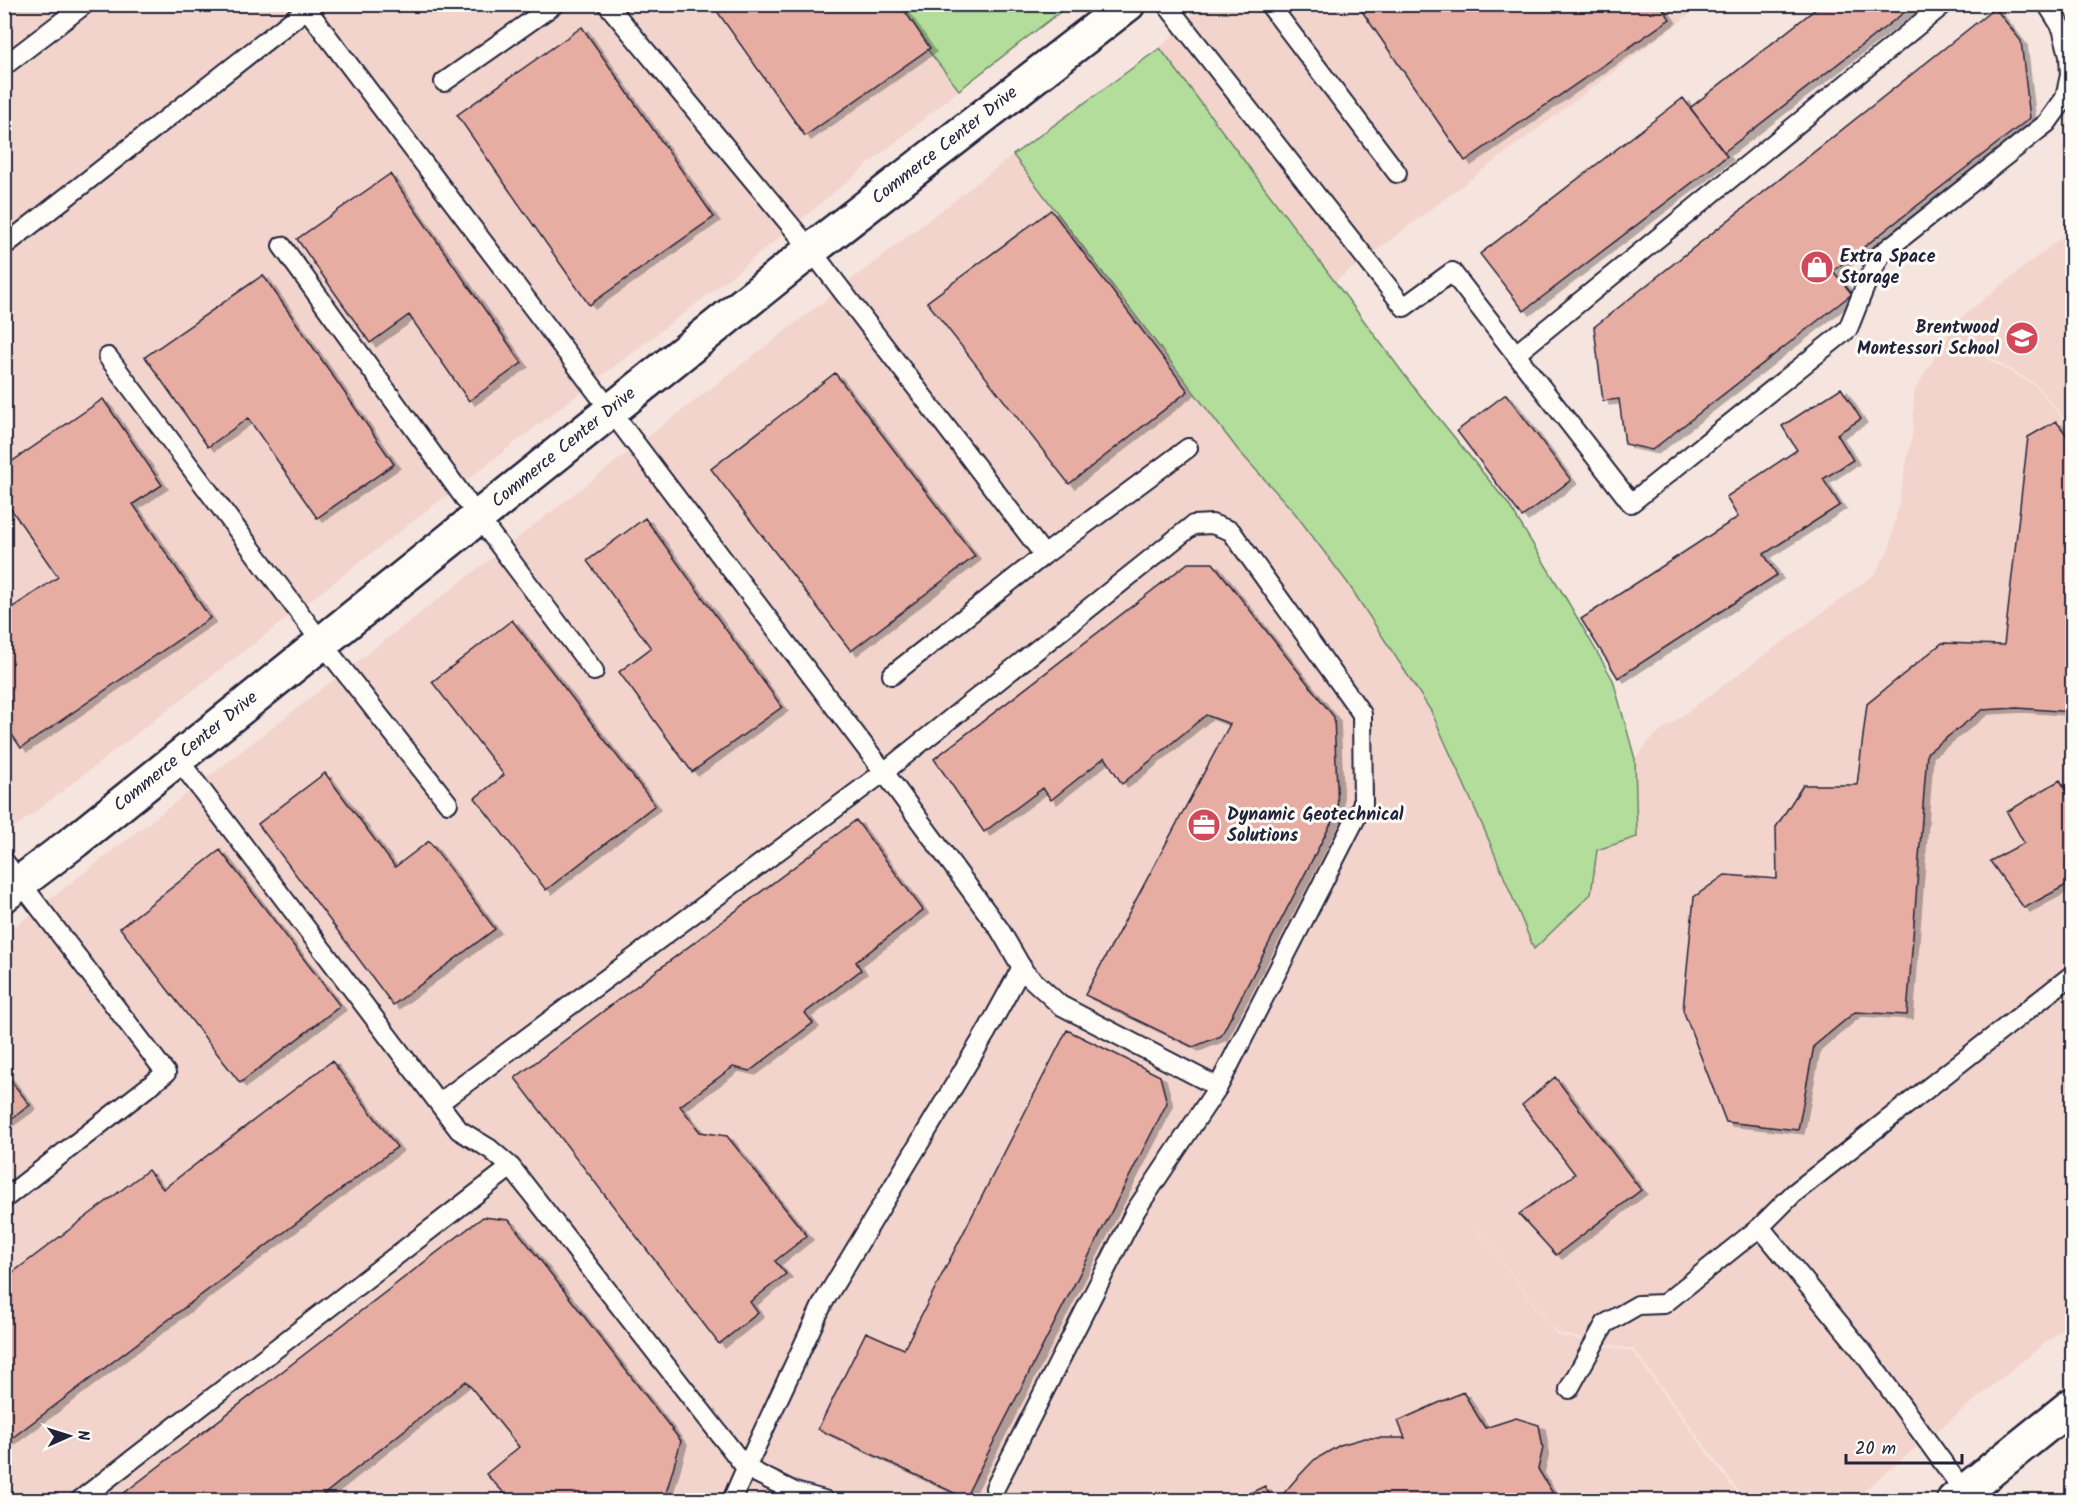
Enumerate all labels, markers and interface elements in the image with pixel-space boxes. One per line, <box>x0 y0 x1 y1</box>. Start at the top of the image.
street label: Commerce Center Drive <box>865 79 1025 213</box>
place label: Extra Space Storage <box>1840 243 1936 293</box>
shop icon: Extra Space Storage <box>1799 249 1835 285</box>
place label: Brentwood Montessori School <box>1857 314 1999 364</box>
school or university icon: Brentwood Montessori School <box>2004 320 2040 356</box>
street label: Commerce Center Drive <box>485 380 643 516</box>
street label: Commerce Center Drive <box>107 684 265 820</box>
place label: Dynamic Geotechnical Solutions <box>1227 801 1404 851</box>
office icon: Dynamic Geotechnical Solutions <box>1186 807 1222 843</box>
north arrow <box>39 1406 99 1466</box>
scale bar <box>1846 1427 1962 1465</box>
text: N <box>70 1430 95 1441</box>
text: 20 m <box>1855 1435 1896 1464</box>

